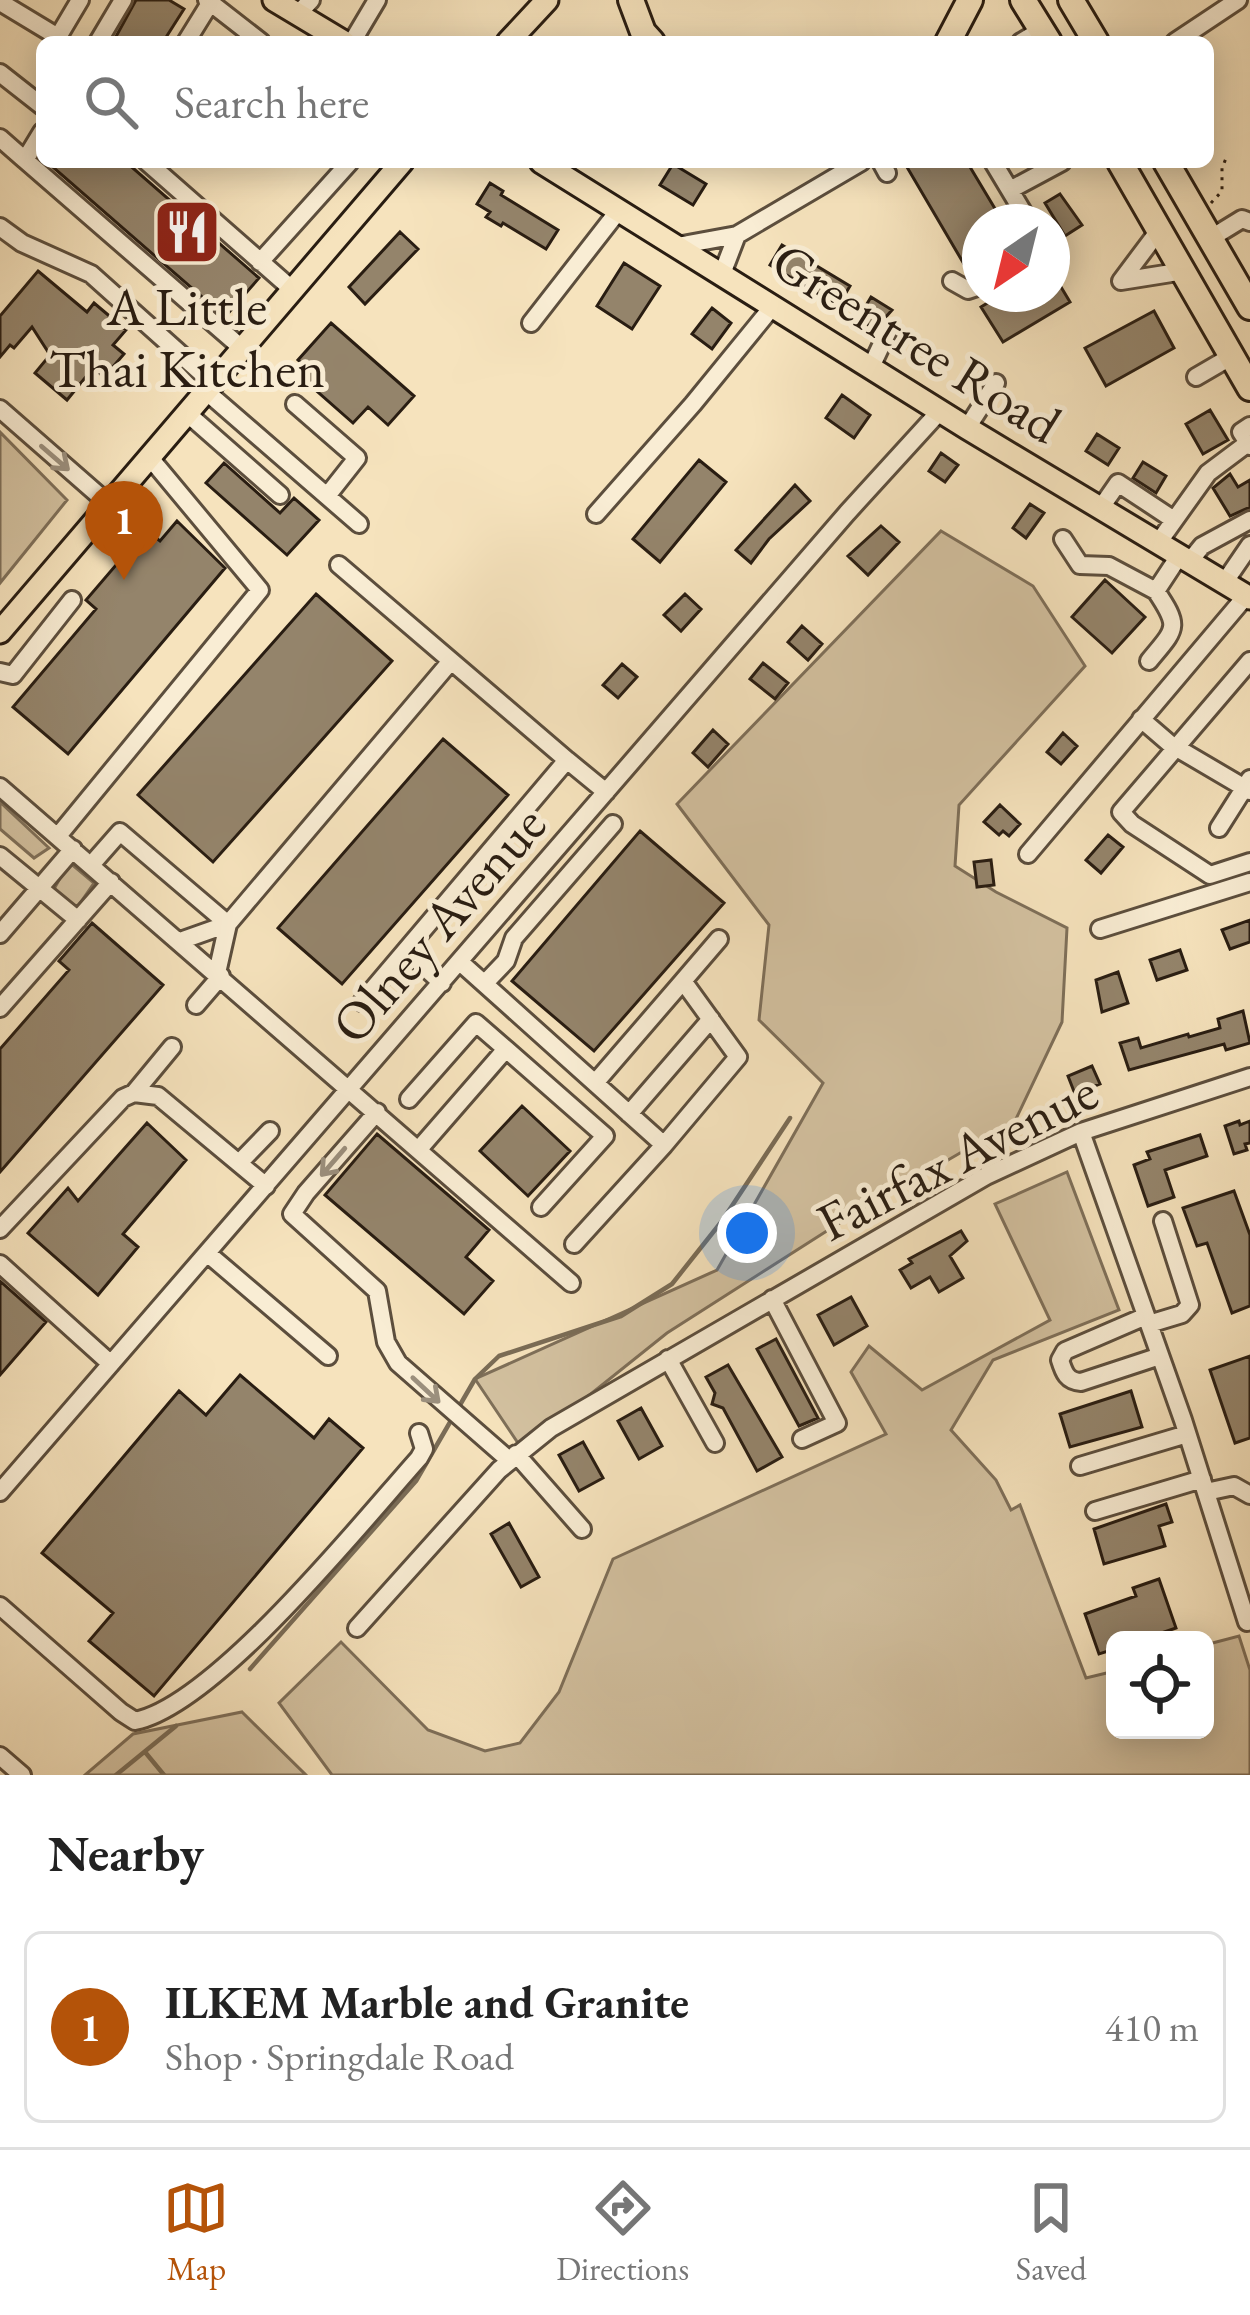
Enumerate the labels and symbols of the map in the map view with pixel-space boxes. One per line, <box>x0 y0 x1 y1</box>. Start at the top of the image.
restaurant icon: A Little Thai Kitchen <box>152 197 222 267</box>
north arrow <box>962 204 1070 312</box>
street label: Greentree Road <box>759 225 1075 459</box>
place label: A Little Thai Kitchen <box>49 271 325 403</box>
one-way arrow <box>40 444 70 471</box>
pin: 1 <box>85 481 163 580</box>
street label: Olney Avenue <box>315 790 561 1058</box>
street label: Fairfax Avenue <box>805 1056 1109 1256</box>
one-way arrow <box>320 1146 347 1177</box>
your location <box>717 1203 777 1263</box>
one-way arrow <box>410 1376 440 1404</box>

